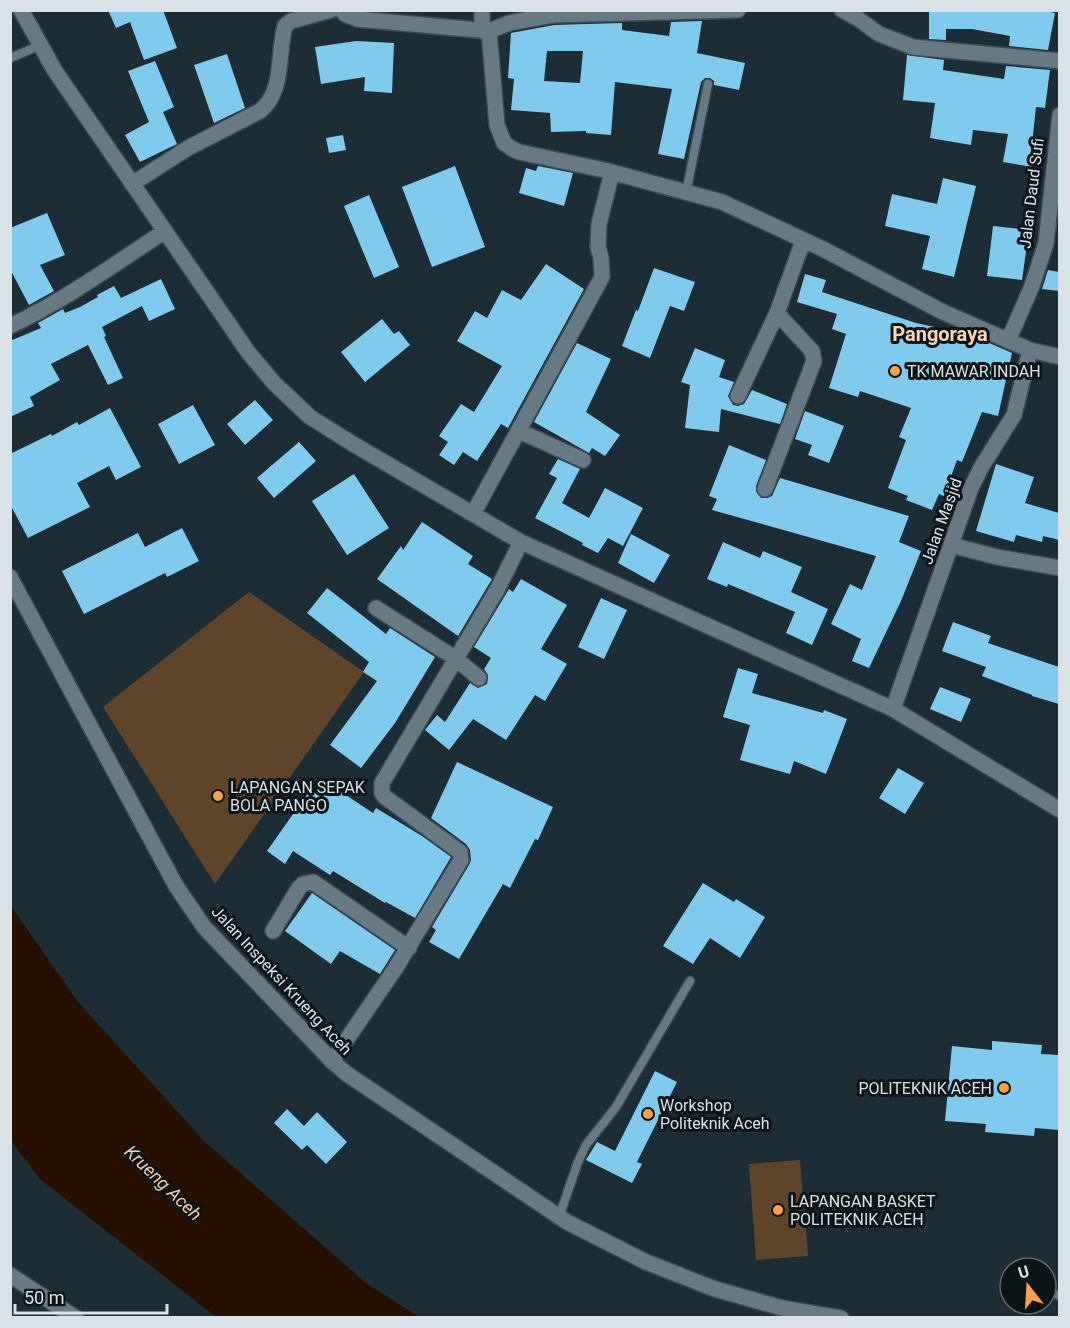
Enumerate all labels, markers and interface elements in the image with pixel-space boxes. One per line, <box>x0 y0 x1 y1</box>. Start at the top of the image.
street label: Jalan Daud Sufi <box>1015 137 1048 249</box>
district label: Pangoraya <box>892 322 988 346</box>
place label: TK MAWAR INDAH <box>907 362 1041 381</box>
marker: TK MAWAR INDAH <box>888 364 902 378</box>
street label: Jalan Masjid <box>917 475 966 567</box>
place label: LAPANGAN SEPAK BOLA PANGO <box>230 778 366 815</box>
marker: LAPANGAN SEPAK BOLA PANGO <box>211 789 225 803</box>
street label: Jalan Inspeksi Krueng Aceh <box>208 902 356 1059</box>
place label: POLITEKNIK ACEH <box>858 1079 992 1098</box>
marker: POLITEKNIK ACEH <box>997 1081 1011 1095</box>
place label: Workshop Politeknik Aceh <box>660 1096 770 1133</box>
marker: Workshop Politeknik Aceh <box>641 1107 655 1121</box>
water label: Krueng Aceh <box>120 1141 206 1225</box>
place label: LAPANGAN BASKET POLITEKNIK ACEH <box>790 1192 936 1229</box>
marker: LAPANGAN BASKET POLITEKNIK ACEH <box>771 1203 785 1217</box>
north arrow <box>998 1256 1058 1316</box>
text: U <box>1016 1262 1032 1283</box>
scale bar <box>15 1277 166 1315</box>
text: 50 m <box>24 1287 64 1308</box>

